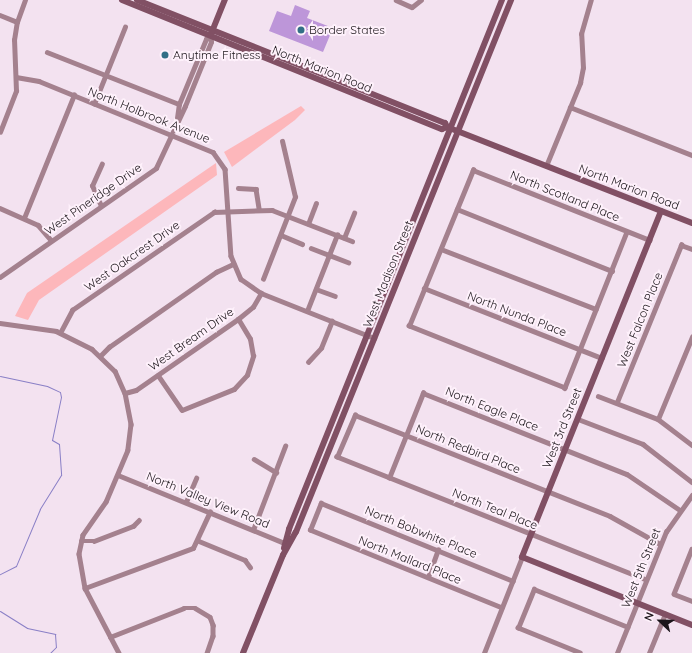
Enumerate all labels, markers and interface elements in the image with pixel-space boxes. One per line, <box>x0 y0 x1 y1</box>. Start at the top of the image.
place label: Border States <box>309 23 385 37</box>
marker: Border States <box>296 25 306 35</box>
street label: North Marion Road <box>270 42 374 96</box>
place label: Anytime Fitness <box>173 48 260 62</box>
marker: Anytime Fitness <box>160 50 170 60</box>
street label: North Holbrook Avenue <box>86 84 212 146</box>
street label: West Pineridge Drive <box>42 160 144 238</box>
street label: North Marion Road <box>577 161 681 213</box>
street label: North Scotland Place <box>508 167 622 225</box>
street label: West Oakcrest Drive <box>82 218 182 294</box>
street label: West Madison Street <box>360 218 416 330</box>
street label: West Falcon Place <box>614 270 666 370</box>
street label: North Nunda Place <box>465 288 569 340</box>
street label: West Bream Drive <box>146 304 236 374</box>
street label: North Eagle Place <box>443 384 541 434</box>
street label: West 3rd Street <box>539 386 585 470</box>
street label: North Redbird Place <box>414 421 522 477</box>
street label: North Valley View Road <box>144 469 272 531</box>
street label: North Teal Place <box>450 485 540 533</box>
street label: North Bobwhite Place <box>363 503 479 561</box>
street label: West 5th Street <box>618 526 664 610</box>
street label: North Mallard Place <box>356 533 464 587</box>
north arrow <box>640 601 680 641</box>
text: N <box>641 610 657 623</box>

